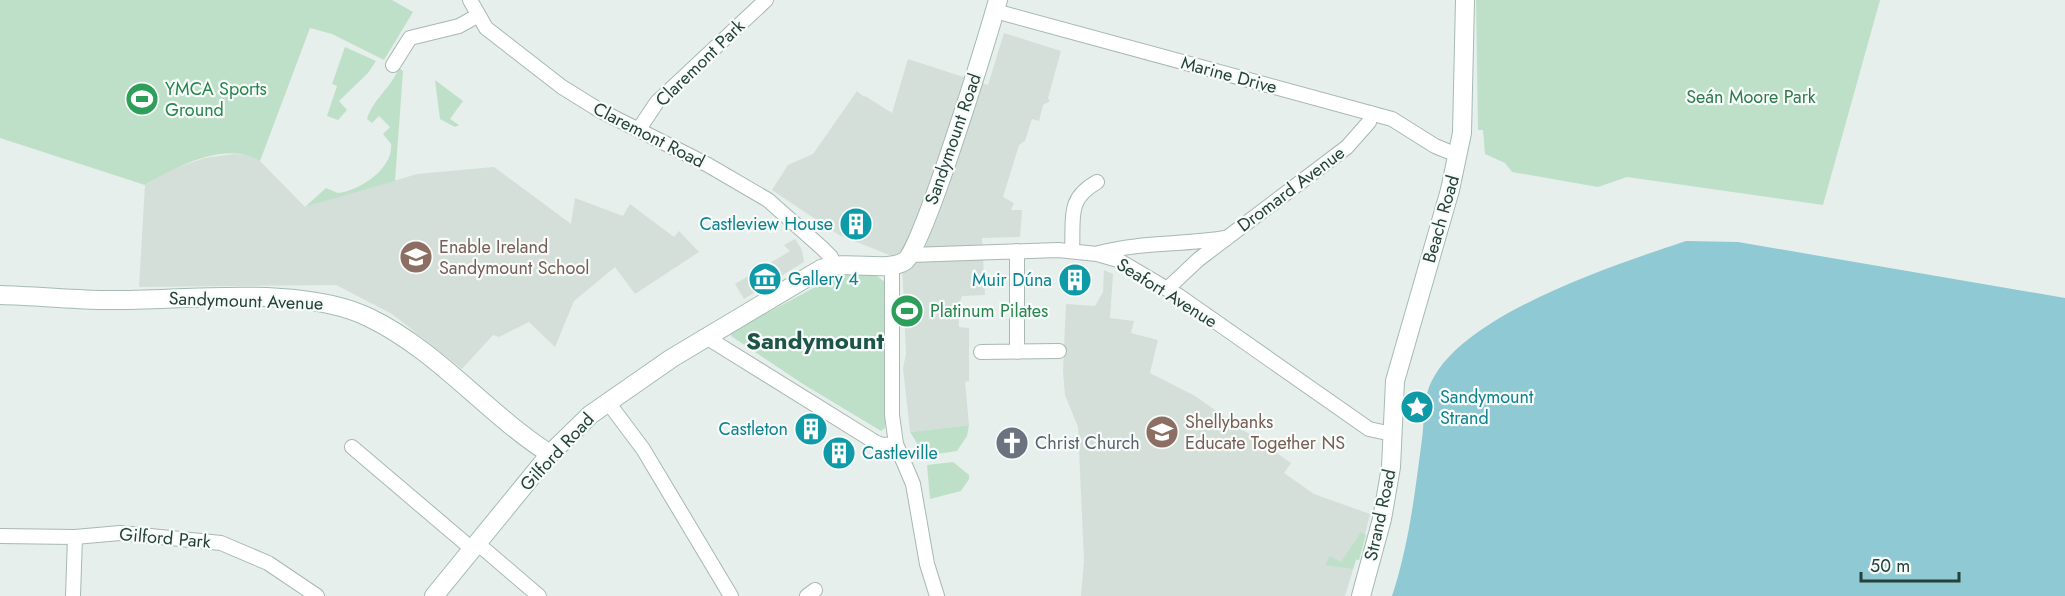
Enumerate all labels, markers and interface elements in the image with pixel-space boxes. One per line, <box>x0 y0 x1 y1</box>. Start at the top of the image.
street label: Claremont Park <box>649 14 751 112</box>
street label: Marine Drive <box>1178 50 1280 100</box>
street label: Sandymount Road <box>918 70 988 208</box>
place label: YMCA Sports Ground <box>165 76 267 123</box>
sports icon: YMCA Sports Ground <box>124 81 160 117</box>
park label: Seán Moore Park <box>1686 84 1816 110</box>
street label: Claremont Road <box>589 96 709 174</box>
street label: Dromard Avenue <box>1232 140 1350 238</box>
street label: Beach Road <box>1416 172 1466 266</box>
building icon: Castleview House <box>838 206 874 242</box>
place label: Castleview House <box>699 211 833 237</box>
place label: Enable Ireland Sandymount School <box>439 234 589 281</box>
school or university icon: Enable Ireland Sandymount School <box>398 239 434 275</box>
street label: Seafort Avenue <box>1111 252 1223 334</box>
museum icon: Gallery 4 <box>747 261 783 297</box>
building icon: Muir Dúna <box>1057 262 1093 298</box>
place label: Gallery 4 <box>788 266 859 292</box>
place label: Muir Dúna <box>972 267 1052 293</box>
street label: Sandymount Avenue <box>168 285 324 317</box>
sports icon: Platinum Pilates <box>889 293 925 329</box>
place label: Platinum Pilates <box>930 298 1048 324</box>
district label: Sandymount <box>746 323 884 358</box>
place label: Sandymount Strand <box>1440 384 1534 431</box>
place icon: Sandymount Strand <box>1399 389 1435 425</box>
street label: Gilford Road <box>514 407 600 497</box>
place label: Shellybanks Educate Together NS <box>1185 409 1345 456</box>
building icon: Castleton <box>793 411 829 447</box>
school or university icon: Shellybanks Educate Together NS <box>1144 414 1180 450</box>
place label: Castleton <box>718 416 788 442</box>
church icon: Christ Church <box>994 425 1030 461</box>
place label: Christ Church <box>1035 430 1140 456</box>
building icon: Castleville <box>821 435 857 471</box>
place label: Castleville <box>862 440 938 466</box>
street label: Strand Road <box>1358 467 1402 563</box>
street label: Gilford Park <box>118 521 212 555</box>
scale bar <box>1861 545 1958 583</box>
text: 50 m <box>1870 553 1910 579</box>

